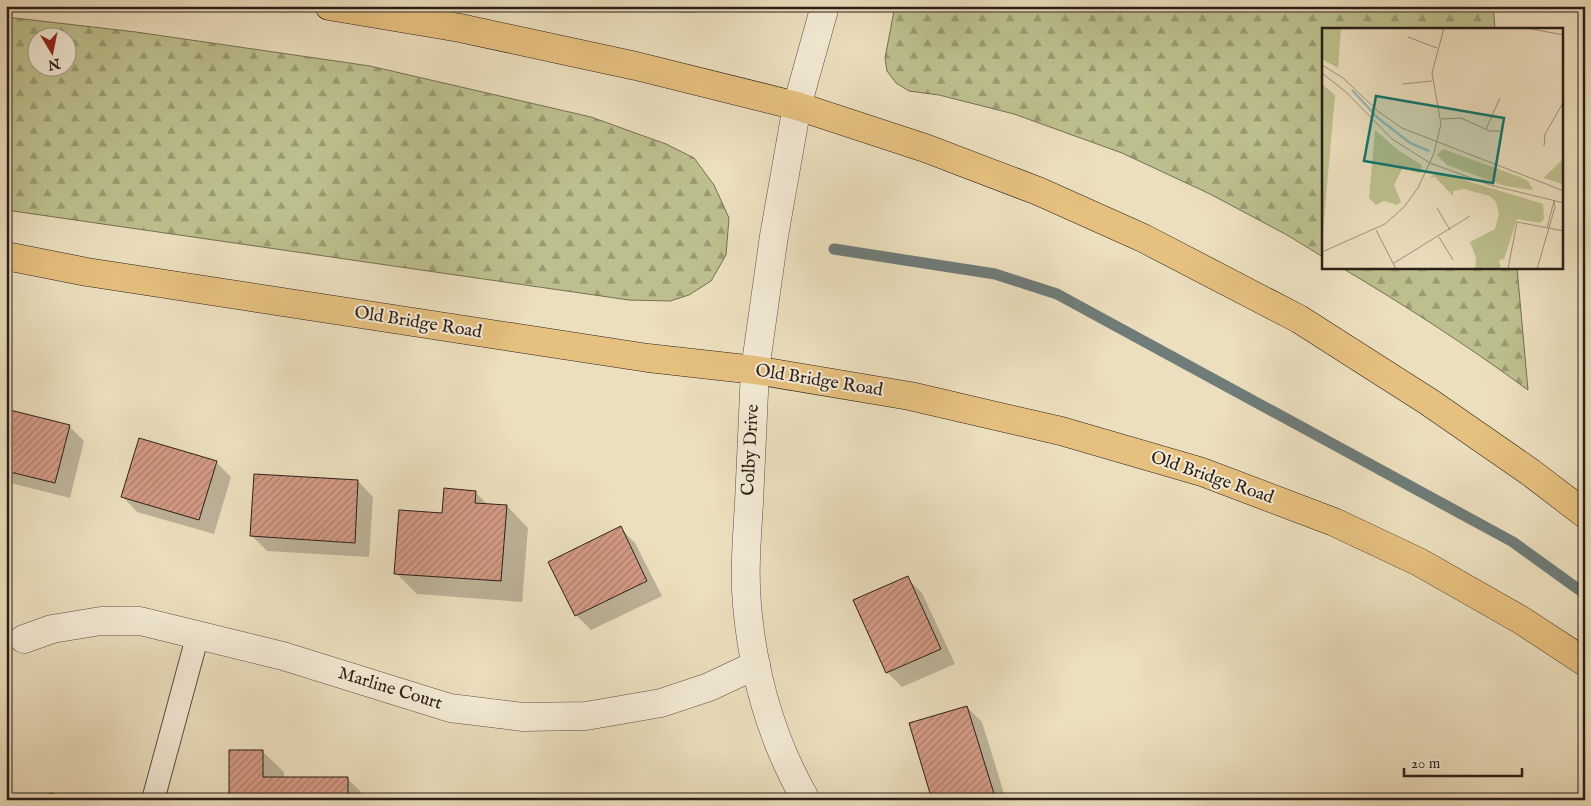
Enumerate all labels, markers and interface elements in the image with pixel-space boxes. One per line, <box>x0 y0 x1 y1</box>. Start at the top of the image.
north arrow <box>28 28 78 78</box>
inset map <box>1322 28 1564 269</box>
text: N <box>47 54 63 74</box>
street label: Old Bridge Road <box>353 302 484 344</box>
street label: Old Bridge Road <box>754 360 885 402</box>
street label: Colby Drive <box>737 404 765 496</box>
street label: Old Bridge Road <box>1147 446 1277 510</box>
street label: Marline Court <box>335 662 445 716</box>
scale bar <box>1404 746 1521 778</box>
text: 20 m <box>1411 754 1441 773</box>

